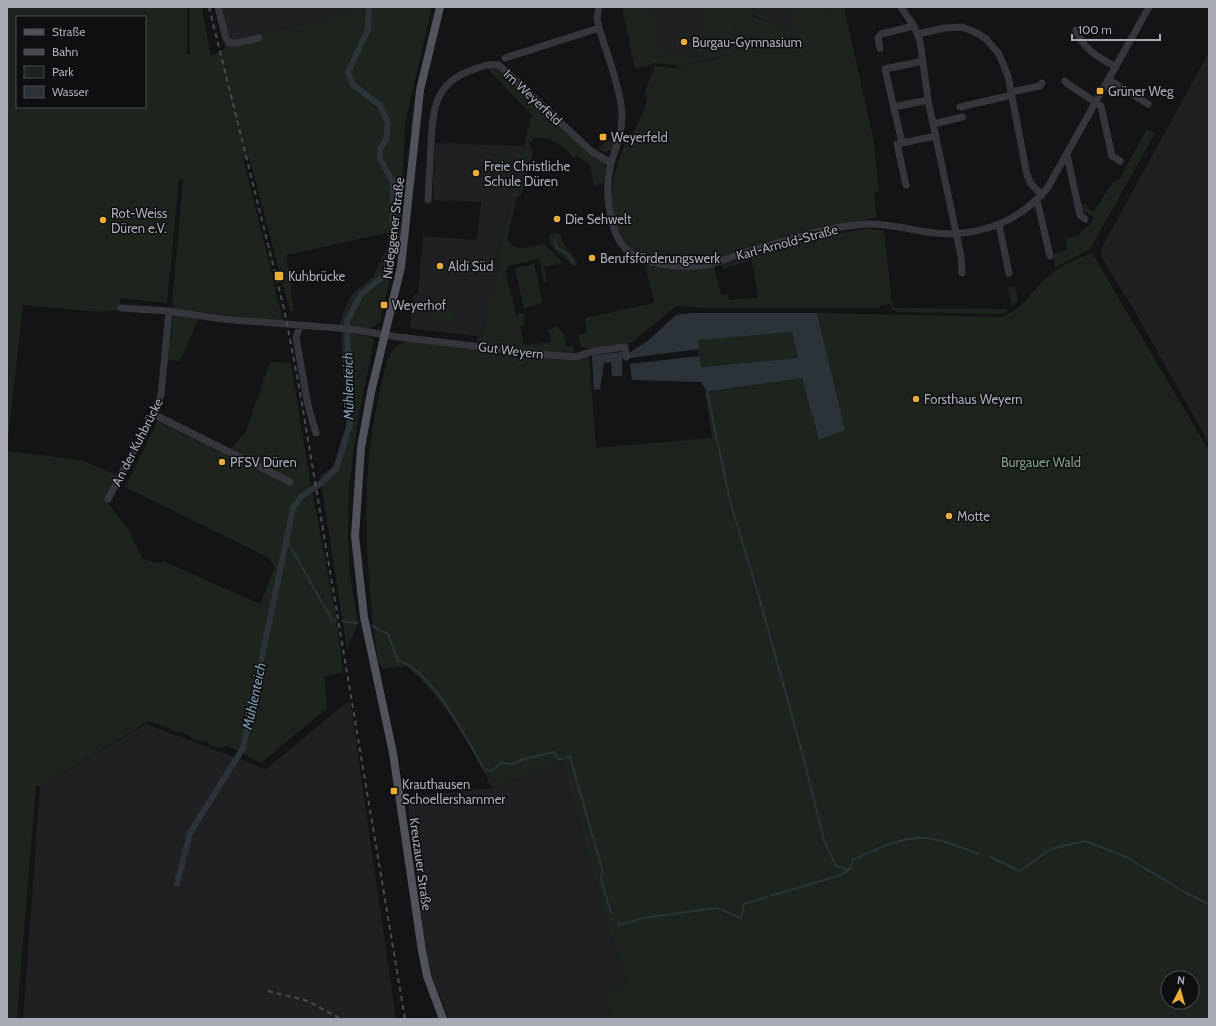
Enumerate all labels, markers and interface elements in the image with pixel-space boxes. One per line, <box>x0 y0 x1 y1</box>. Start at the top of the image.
legend <box>16 16 146 108</box>
scale bar <box>1072 16 1160 42</box>
text: 100 m <box>1078 22 1112 37</box>
text: Straße <box>52 24 85 39</box>
place label: Burgau-Gymnasium <box>692 34 802 50</box>
marker: Burgau-Gymnasium <box>679 37 689 47</box>
text: Bahn <box>52 44 78 59</box>
text: Park <box>52 64 74 79</box>
street label: Im Weyerfeld <box>500 66 566 128</box>
place label: Grüner Weg <box>1108 83 1174 99</box>
text: Wasser <box>52 84 89 99</box>
marker: Grüner Weg <box>1095 86 1105 96</box>
place label: Weyerfeld <box>611 129 668 145</box>
marker: Weyerfeld <box>598 132 608 142</box>
place label: Freie Christliche Schule Düren <box>484 158 571 189</box>
marker: Freie Christliche Schule Düren <box>471 168 481 178</box>
street label: Nideggener Straße <box>379 176 407 280</box>
place label: Rot-Weiss Düren e.V. <box>111 205 168 236</box>
place label: Die Sehwelt <box>565 211 632 227</box>
marker: Die Sehwelt <box>552 214 562 224</box>
marker: Rot-Weiss Düren e.V. <box>98 215 108 225</box>
street label: Karl-Arnold-Straße <box>734 221 840 263</box>
place label: Berufsförderungswerk <box>600 250 720 266</box>
marker: Berufsförderungswerk <box>587 253 597 263</box>
place label: Aldi Süd <box>448 258 493 274</box>
marker: Aldi Süd <box>435 261 445 271</box>
place label: Kuhbrücke <box>288 268 345 284</box>
marker: Kuhbrücke <box>273 270 285 282</box>
place label: Weyerhof <box>392 297 447 313</box>
marker: Weyerhof <box>379 300 389 310</box>
street label: Gut Weyern <box>477 338 545 362</box>
water label: Mühlenteich <box>338 352 358 421</box>
place label: Forsthaus Weyern <box>924 391 1023 407</box>
marker: Forsthaus Weyern <box>911 394 921 404</box>
street label: An der Kuhbrücke <box>108 395 166 489</box>
place label: PFSV Düren <box>230 454 297 470</box>
park label: Burgauer Wald <box>1001 454 1081 470</box>
marker: PFSV Düren <box>217 457 227 467</box>
place label: Motte <box>957 508 990 524</box>
marker: Motte <box>944 511 954 521</box>
water label: Mühlenteich <box>238 661 270 732</box>
place label: Krauthausen Schoellershammer <box>402 776 506 807</box>
marker: Krauthausen Schoellershammer <box>389 786 399 796</box>
street label: Kreuzauer Straße <box>407 816 435 912</box>
north arrow <box>1160 970 1200 1010</box>
text: N <box>1176 973 1186 987</box>

